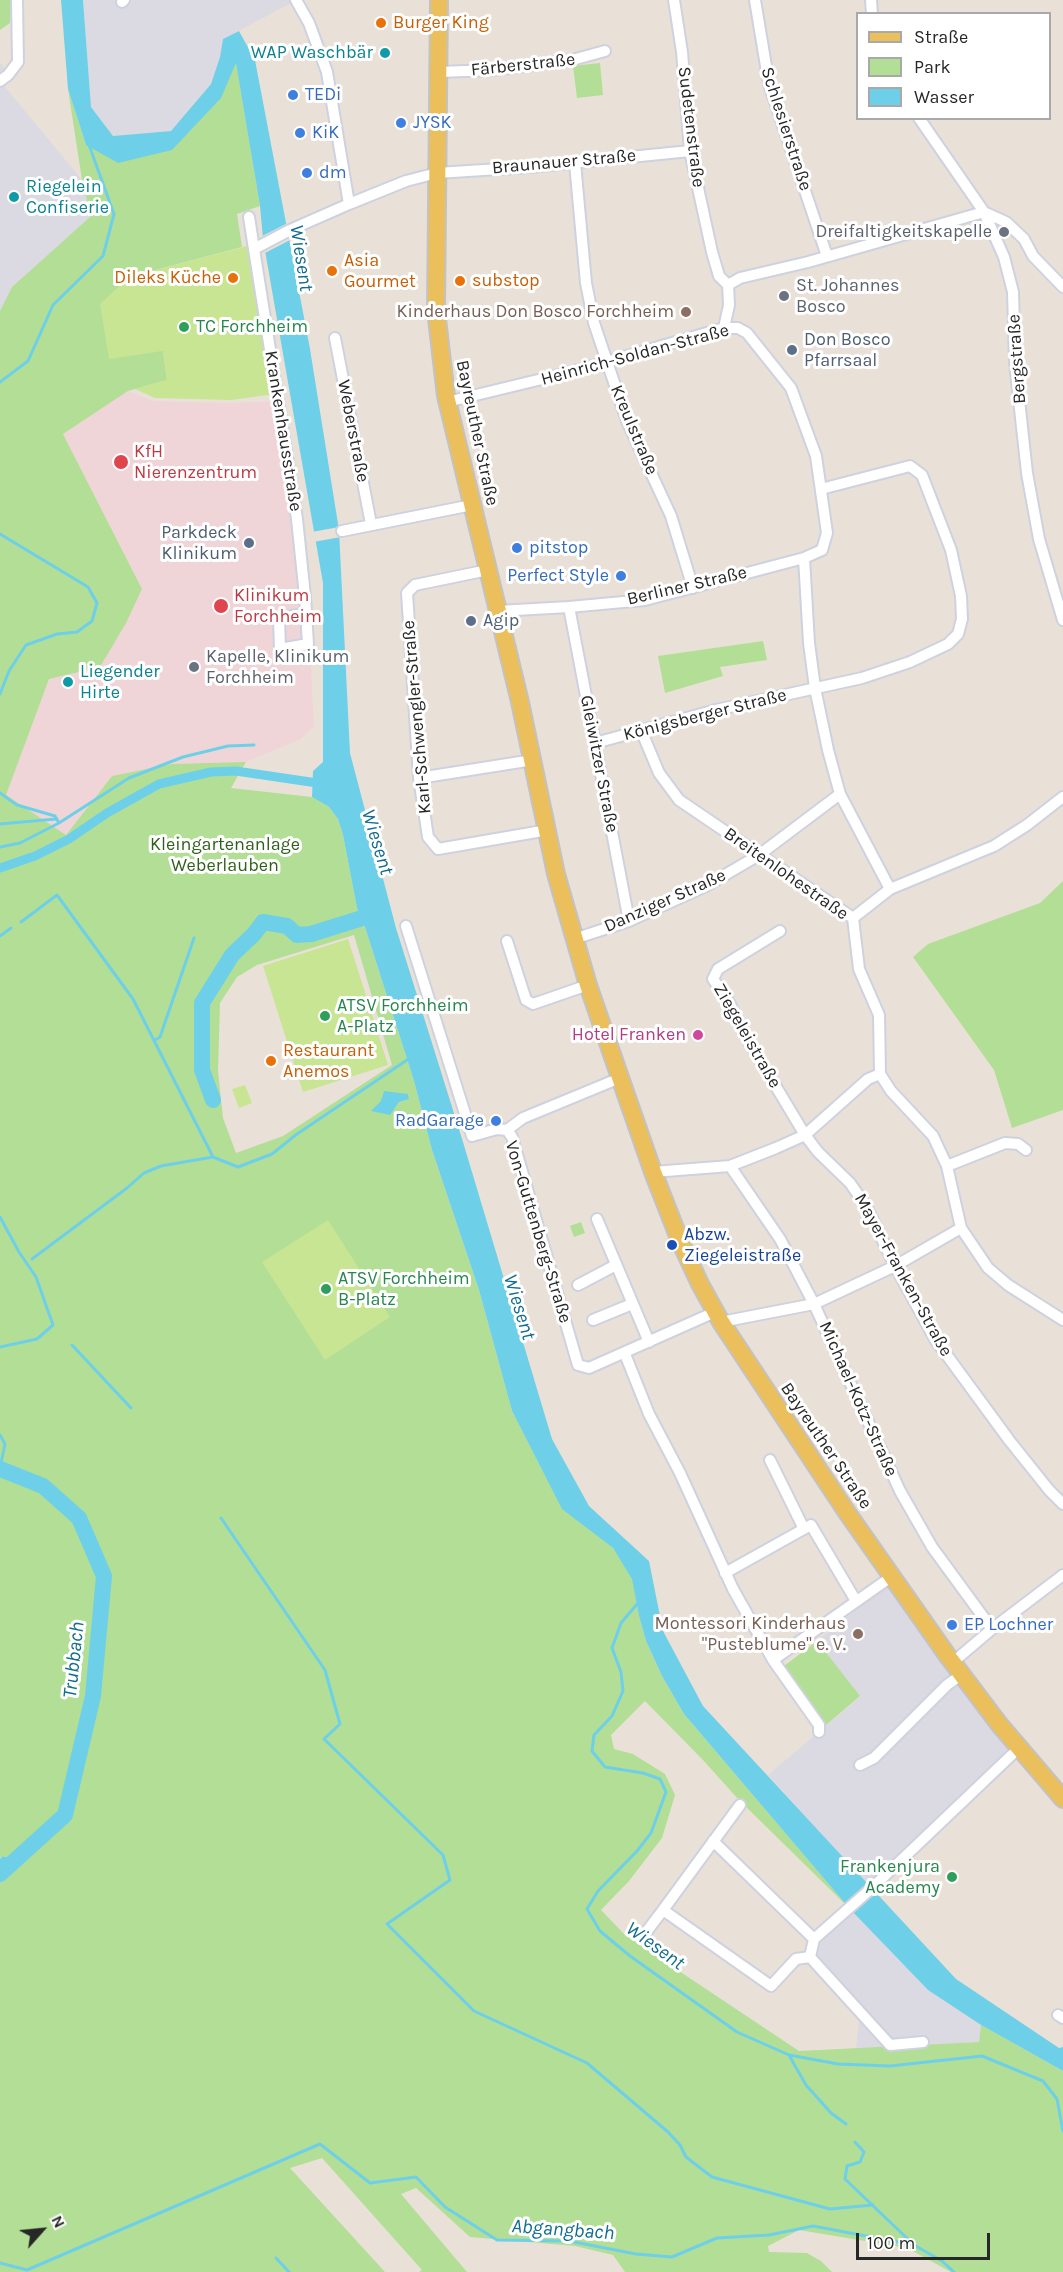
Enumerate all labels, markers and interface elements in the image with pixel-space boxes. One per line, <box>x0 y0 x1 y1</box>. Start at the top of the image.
place label: Burger King <box>393 12 489 34</box>
legend <box>856 12 1051 120</box>
marker: Burger King <box>374 16 388 30</box>
text: Straße <box>914 26 968 48</box>
place label: WAP Waschbär <box>251 42 373 64</box>
marker: WAP Waschbär <box>378 46 392 60</box>
street label: Färberstraße <box>470 49 576 81</box>
text: Park <box>914 56 951 78</box>
street label: Schlesierstraße <box>756 64 816 194</box>
street label: Sudetenstraße <box>673 65 709 189</box>
place label: TEDi <box>305 84 341 106</box>
text: Wasser <box>914 86 974 108</box>
marker: TEDi <box>286 88 300 102</box>
place label: JYSK <box>413 112 451 134</box>
marker: JYSK <box>394 116 408 130</box>
place label: KiK <box>312 122 339 144</box>
marker: KiK <box>293 126 307 140</box>
street label: Braunauer Straße <box>491 145 637 179</box>
place label: dm <box>319 162 347 184</box>
marker: dm <box>300 166 314 180</box>
place label: Riegelein Confiserie <box>26 176 109 219</box>
marker: Riegelein Confiserie <box>7 190 21 204</box>
place label: Dreifaltigkeitskapelle <box>815 221 992 243</box>
water label: Wiesent <box>284 223 318 293</box>
marker: Dreifaltigkeitskapelle <box>997 225 1011 239</box>
place label: Asia Gourmet <box>344 250 416 292</box>
marker: Asia Gourmet <box>325 264 339 278</box>
place label: Dileks Küche <box>114 267 221 289</box>
place label: substop <box>472 270 540 292</box>
marker: Dileks Küche <box>226 271 240 285</box>
marker: substop <box>453 274 467 288</box>
place label: St. Johannes Bosco <box>796 275 899 318</box>
marker: St. Johannes Bosco <box>777 289 791 303</box>
place label: Kinderhaus Don Bosco Forchheim <box>397 301 674 323</box>
marker: Kinderhaus Don Bosco Forchheim <box>679 305 693 319</box>
street label: Bergstraße <box>1003 313 1031 405</box>
place label: TC Forchheim <box>196 316 308 338</box>
marker: TC Forchheim <box>177 320 191 334</box>
street label: Heinrich-Soldan-Straße <box>539 320 731 390</box>
place label: Don Bosco Pfarrsaal <box>804 329 890 372</box>
marker: Don Bosco Pfarrsaal <box>785 343 799 357</box>
street label: Krankenhausstraße <box>260 349 306 513</box>
street label: Bayreuther Straße <box>451 358 503 508</box>
street label: Weberstraße <box>332 378 374 484</box>
street label: Kreulstraße <box>605 382 663 478</box>
place label: KfH Nierenzentrum <box>134 441 257 484</box>
marker: KfH Nierenzentrum <box>112 453 130 471</box>
place label: Parkdeck Klinikum <box>161 522 237 564</box>
marker: Parkdeck Klinikum <box>242 536 256 550</box>
place label: pitstop <box>529 537 588 559</box>
marker: pitstop <box>510 541 524 555</box>
street label: Berliner Straße <box>625 562 749 610</box>
place label: Perfect Style <box>507 565 609 587</box>
marker: Perfect Style <box>614 569 628 583</box>
place label: Klinikum Forchheim <box>234 585 322 628</box>
marker: Klinikum Forchheim <box>212 597 230 615</box>
place label: Agip <box>483 610 519 632</box>
marker: Agip <box>464 614 478 628</box>
street label: Karl-Schwengler-Straße <box>398 619 436 815</box>
place label: Kapelle, Klinikum Forchheim <box>206 646 349 688</box>
marker: Kapelle, Klinikum Forchheim <box>187 660 201 674</box>
place label: Liegender Hirte <box>80 661 160 704</box>
marker: Liegender Hirte <box>61 675 75 689</box>
street label: Königsberger Straße <box>621 684 789 746</box>
street label: Gleiwitzer Straße <box>575 694 623 834</box>
water label: Wiesent <box>356 806 398 878</box>
street label: Breitenlohestraße <box>720 823 852 925</box>
park label: Kleingartenanlage Weberlauben <box>150 834 300 876</box>
street label: Danziger Straße <box>601 864 729 938</box>
street label: Ziegeleistraße <box>708 980 786 1092</box>
place label: ATSV Forchheim A-Platz <box>337 995 469 1038</box>
marker: ATSV Forchheim A-Platz <box>318 1009 332 1023</box>
place label: Hotel Franken <box>572 1024 686 1046</box>
marker: Hotel Franken <box>691 1028 705 1042</box>
place label: Restaurant Anemos <box>283 1040 374 1082</box>
marker: Restaurant Anemos <box>264 1054 278 1068</box>
place label: RadGarage <box>395 1110 484 1132</box>
marker: RadGarage <box>489 1114 503 1128</box>
street label: Von-Guttenberg-Straße <box>500 1138 576 1326</box>
street label: Mayer-Franken-Straße <box>849 1190 957 1360</box>
place label: Abzw. Ziegeleistraße <box>684 1224 801 1266</box>
marker: Abzw. Ziegeleistraße <box>665 1238 679 1252</box>
place label: ATSV Forchheim B-Platz <box>338 1268 470 1310</box>
water label: Wiesent <box>498 1271 540 1343</box>
marker: ATSV Forchheim B-Platz <box>319 1282 333 1296</box>
street label: Michael-Kotz-Straße <box>814 1318 902 1480</box>
street label: Bayreuther Straße <box>776 1379 876 1513</box>
place label: Montessori Kinderhaus "Pusteblume" e. V. <box>654 1613 846 1656</box>
place label: EP Lochner <box>964 1614 1053 1636</box>
marker: EP Lochner <box>945 1618 959 1632</box>
water label: Trubbach <box>58 1621 90 1699</box>
marker: Montessori Kinderhaus "Pusteblume" e. V. <box>851 1627 865 1641</box>
place label: Frankenjura Academy <box>840 1856 940 1898</box>
marker: Frankenjura Academy <box>945 1870 959 1884</box>
water label: Wiesent <box>621 1917 689 1975</box>
north arrow <box>12 2200 72 2260</box>
text: N <box>47 2212 70 2231</box>
water label: Abgangbach <box>511 2214 615 2246</box>
scale bar <box>859 2221 992 2259</box>
text: 100 m <box>867 2232 915 2254</box>

